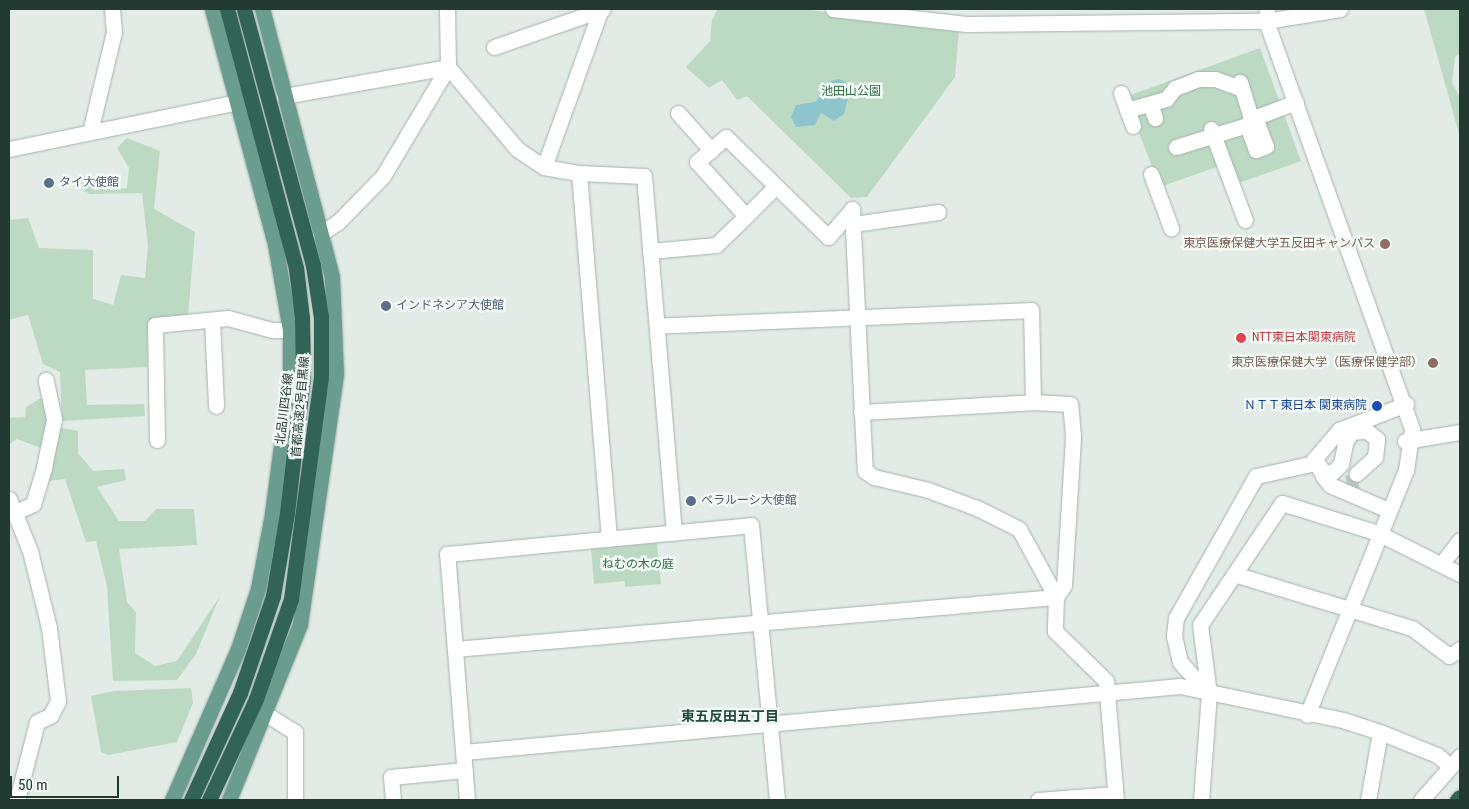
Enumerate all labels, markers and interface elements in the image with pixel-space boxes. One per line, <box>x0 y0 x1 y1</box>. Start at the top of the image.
park label: 池田山公園 <box>821 85 881 99</box>
place label: タイ大使館 <box>59 176 119 190</box>
marker: タイ大使館 <box>43 177 55 189</box>
place label: 東京医療保健大学五反田キャンパス <box>1183 237 1375 251</box>
marker: 東京医療保健大学五反田キャンパス <box>1379 238 1391 250</box>
place label: インドネシア大使館 <box>396 299 504 313</box>
marker: インドネシア大使館 <box>380 300 392 312</box>
marker: NTT東日本関東病院 <box>1234 331 1248 345</box>
place label: NTT東日本関東病院 <box>1252 331 1356 345</box>
street label: 首都高速2号目黒線 <box>289 356 313 458</box>
place label: 東京医療保健大学（医療保健学部） <box>1231 356 1423 370</box>
marker: 東京医療保健大学（医療保健学部） <box>1427 357 1439 369</box>
street label: 北品川四谷線 <box>273 372 297 446</box>
place label: ＮＴＴ東日本 関東病院 <box>1244 399 1367 413</box>
marker: ＮＴＴ東日本 関東病院 <box>1371 400 1383 412</box>
place label: ベラルーシ大使館 <box>701 494 797 508</box>
marker: ベラルーシ大使館 <box>685 495 697 507</box>
park label: ねむの木の庭 <box>602 558 674 572</box>
district label: 東五反田五丁目 <box>681 708 779 724</box>
scale bar <box>12 766 121 798</box>
text: 50 m <box>18 776 48 794</box>

